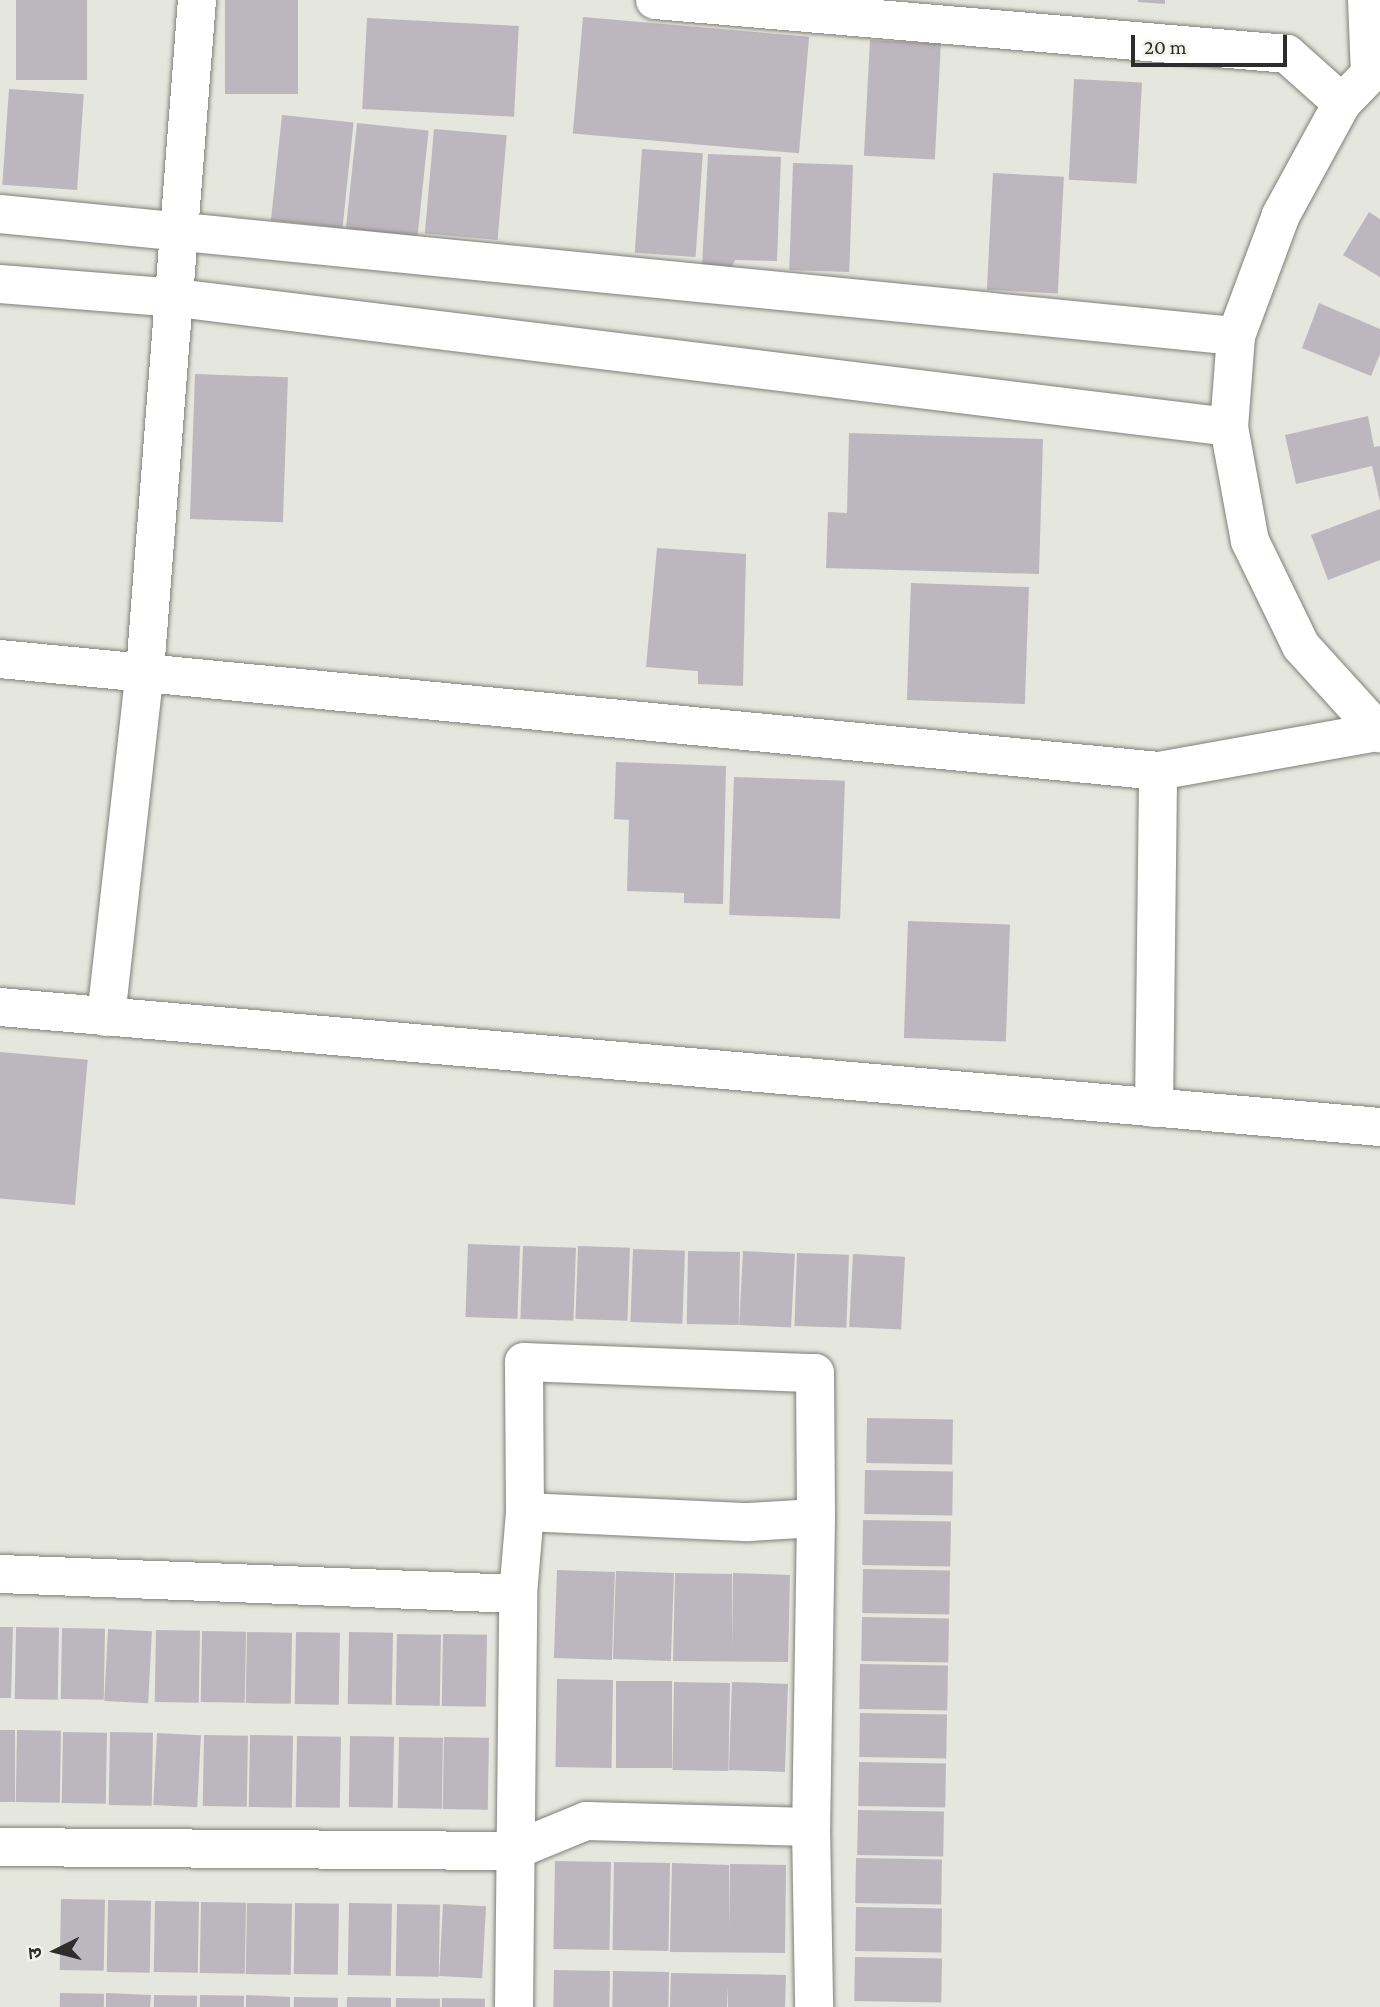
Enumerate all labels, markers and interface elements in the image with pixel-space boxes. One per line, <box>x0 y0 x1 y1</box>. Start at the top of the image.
scale bar <box>1135 21 1291 65</box>
text: 20 m <box>1144 35 1187 59</box>
north arrow <box>21 1916 91 1986</box>
text: उ <box>24 1947 46 1960</box>

